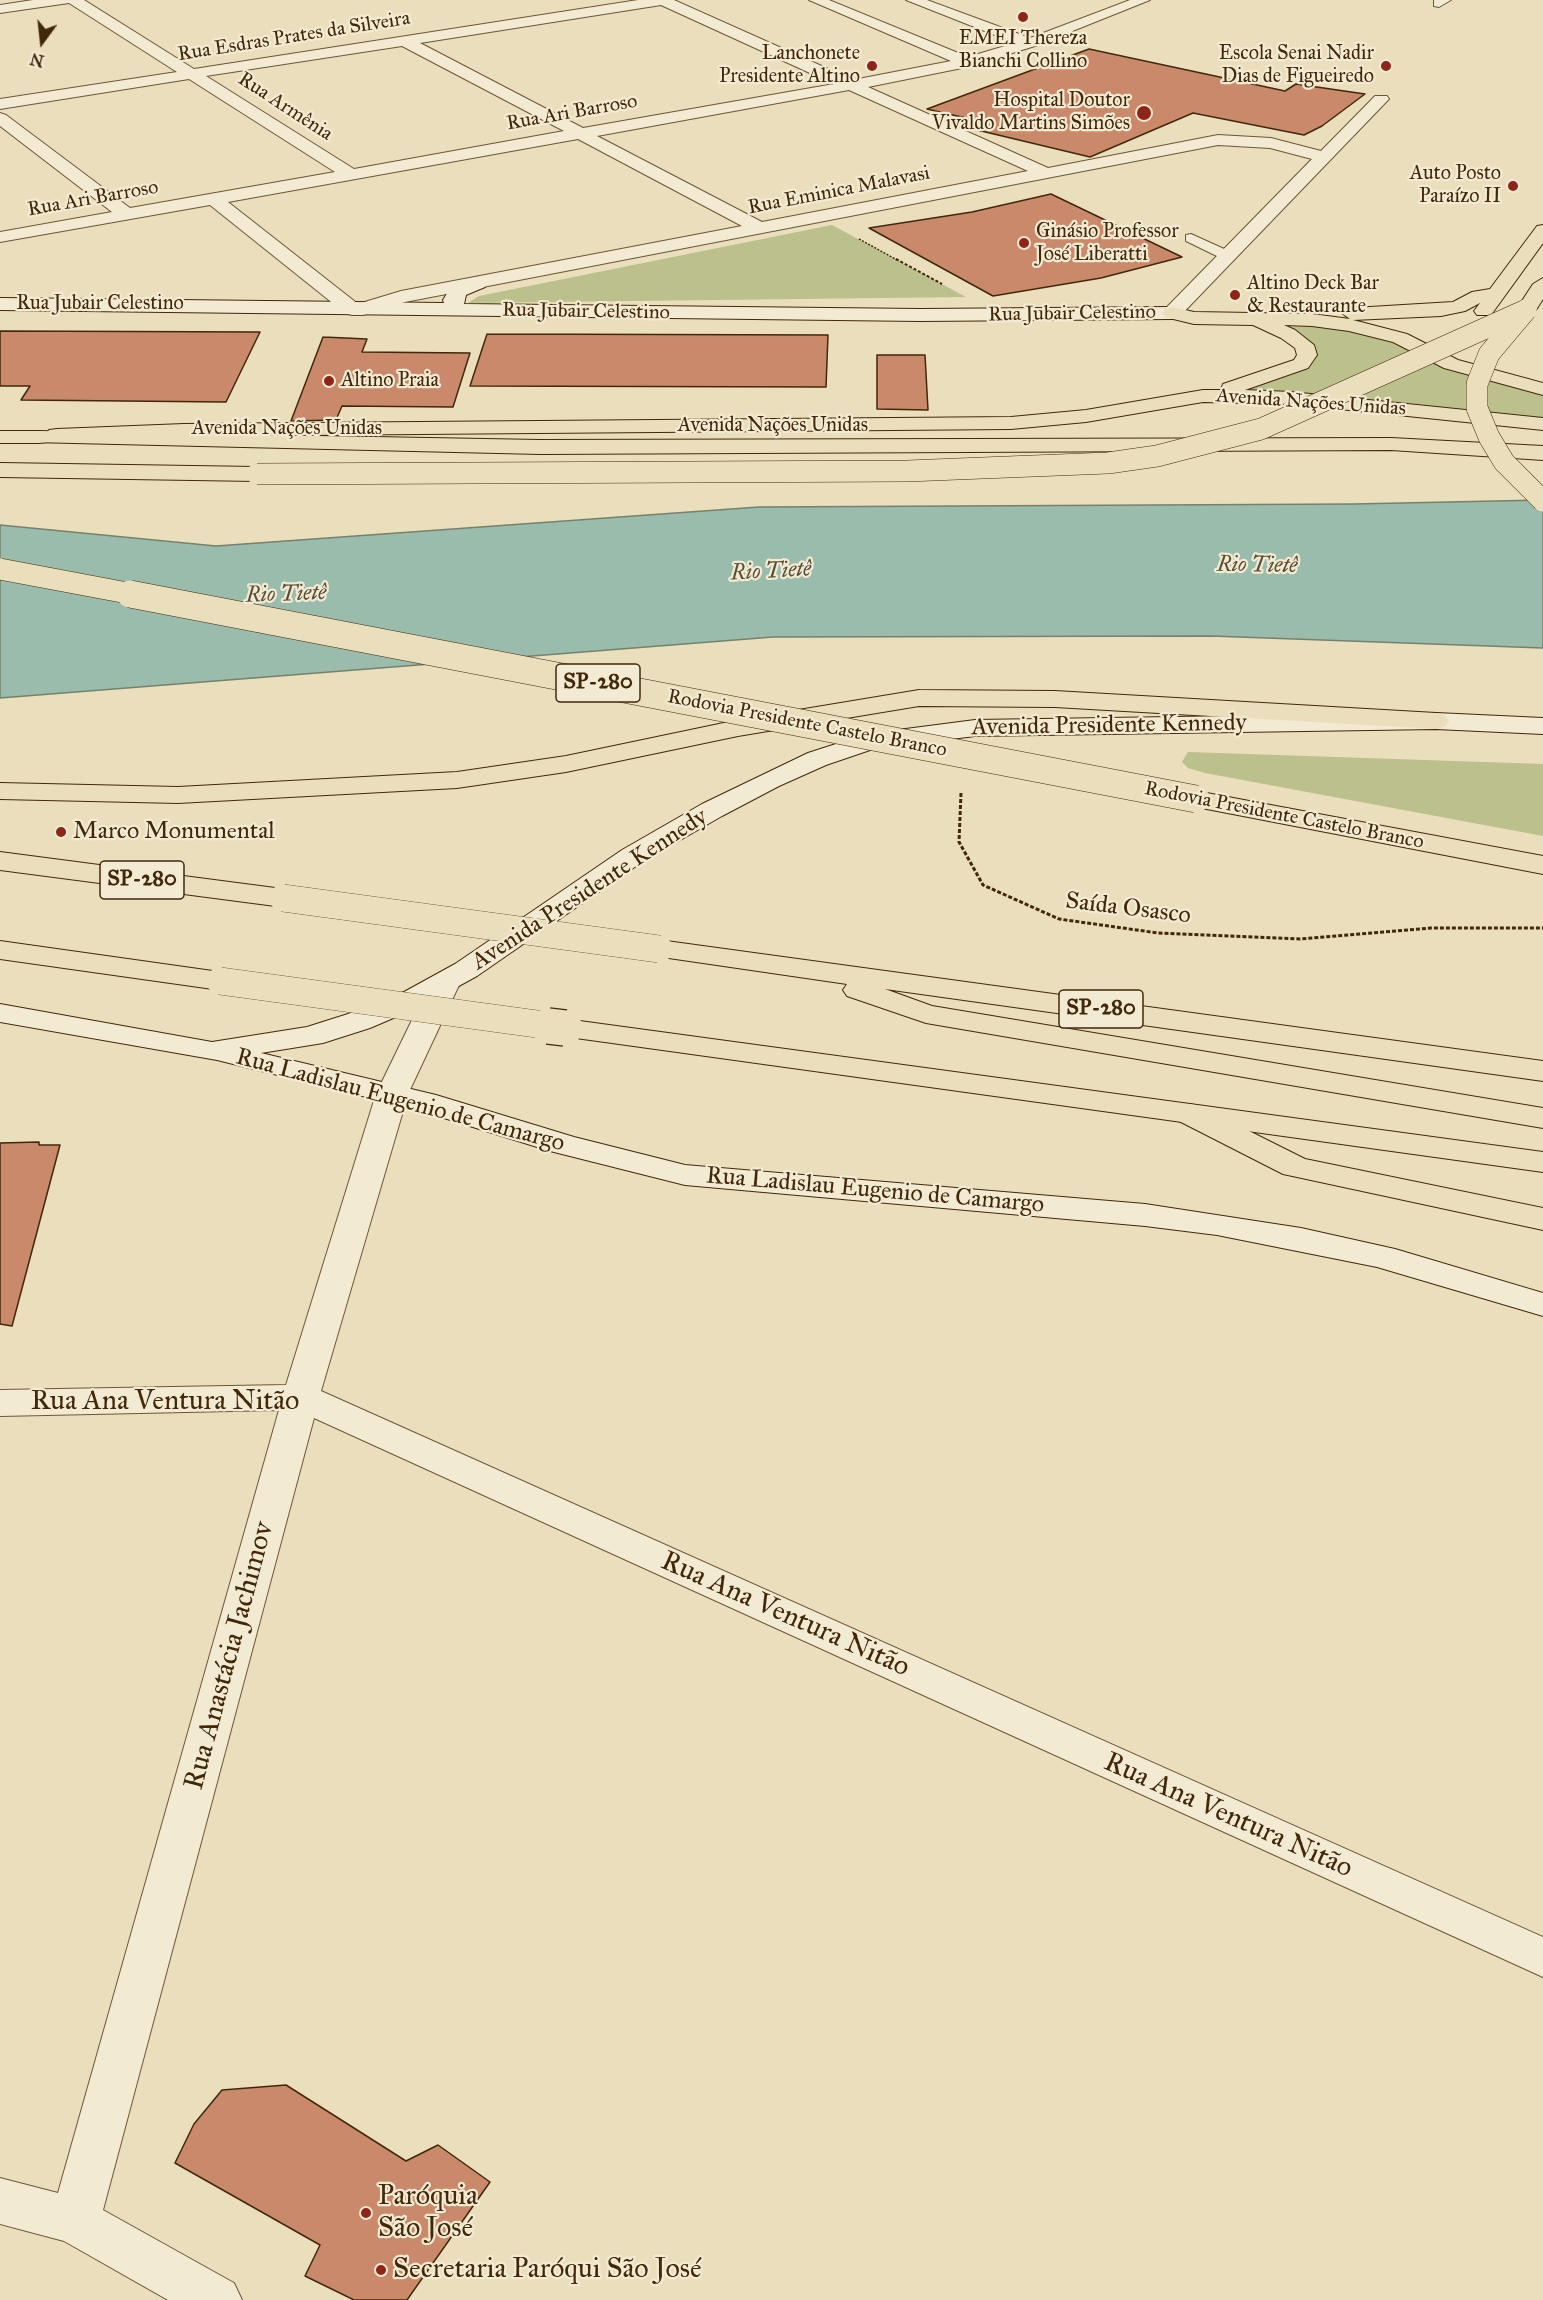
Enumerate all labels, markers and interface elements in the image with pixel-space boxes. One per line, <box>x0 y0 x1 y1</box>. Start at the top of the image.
street label: Rua Esdras Prates da Silveira <box>176 7 412 67</box>
marker: EMEI Thereza Bianchi Collino <box>1016 10 1030 24</box>
north arrow <box>12 12 72 72</box>
place label: EMEI Thereza Bianchi Collino <box>959 27 1087 74</box>
place label: Lanchonete Presidente Altino <box>719 42 860 89</box>
place label: Escola Senai Nadir Dias de Figueiredo <box>1219 42 1374 89</box>
text: N <box>28 49 46 71</box>
marker: Lanchonete Presidente Altino <box>865 59 879 73</box>
marker: Escola Senai Nadir Dias de Figueiredo <box>1379 59 1393 73</box>
street label: Rua Armênia <box>233 67 337 147</box>
place label: Hospital Doutor Vivaldo Martins Simões <box>932 89 1130 136</box>
street label: Rua Ari Barroso <box>505 90 639 136</box>
marker: Hospital Doutor Vivaldo Martins Simões <box>1135 104 1153 122</box>
street label: Rua Eminica Malavasi <box>746 162 932 220</box>
place label: Auto Posto Paraízo II <box>1410 162 1501 209</box>
street label: Rua Ari Barroso <box>26 176 160 222</box>
marker: Auto Posto Paraízo II <box>1506 179 1520 193</box>
place label: Ginásio Professor José Liberatti <box>1036 220 1179 267</box>
marker: Ginásio Professor José Liberatti <box>1017 236 1031 250</box>
place label: Altino Deck Bar & Restaurante <box>1247 272 1379 319</box>
marker: Altino Deck Bar & Restaurante <box>1228 288 1242 302</box>
street label: Rua Jubair Celestino <box>16 292 184 316</box>
street label: Rua Jubair Celestino <box>502 299 670 325</box>
street label: Rua Jubair Celestino <box>988 301 1156 327</box>
place label: Altino Praia <box>341 369 439 393</box>
marker: Altino Praia <box>322 374 336 388</box>
street label: Avenida Nações Unidas <box>1215 384 1407 422</box>
street label: Avenida Nações Unidas <box>678 414 868 438</box>
street label: Avenida Nações Unidas <box>192 417 382 441</box>
water label: Rio Tietê <box>1216 552 1298 580</box>
water label: Rio Tietê <box>730 557 812 587</box>
water label: Rio Tietê <box>245 580 327 610</box>
road number: SP-280 <box>556 664 640 702</box>
street label: Rodovia Presidente Castelo Branco <box>665 685 949 763</box>
street label: Avenida Presidente Kennedy <box>971 709 1247 743</box>
street label: Rodovia Presidente Castelo Branco <box>1142 777 1426 855</box>
street label: Avenida Presidente Kennedy <box>467 803 713 977</box>
place label: Marco Monumental <box>73 818 275 846</box>
marker: Marco Monumental <box>54 825 68 839</box>
road number: SP-280 <box>100 861 184 899</box>
street label: Saída Osasco <box>1064 887 1192 931</box>
road number: SP-280 <box>1059 990 1143 1028</box>
street label: Rua Ladislau Eugenio de Camargo <box>232 1043 568 1159</box>
street label: Rua Ladislau Eugenio de Camargo <box>705 1162 1045 1220</box>
street label: Rua Ana Ventura Nitão <box>31 1385 299 1419</box>
street label: Rua Anastácia Jachimov <box>178 1518 282 1794</box>
street label: Rua Ana Ventura Nitão <box>655 1545 915 1685</box>
street label: Rua Ana Ventura Nitão <box>1098 1746 1358 1886</box>
place label: Paróquia São José <box>378 2180 478 2246</box>
marker: Paróquia São José <box>359 2206 373 2220</box>
place label: Secretaria Paróqui São José <box>393 2253 702 2287</box>
marker: Secretaria Paróqui São José <box>374 2263 388 2277</box>

